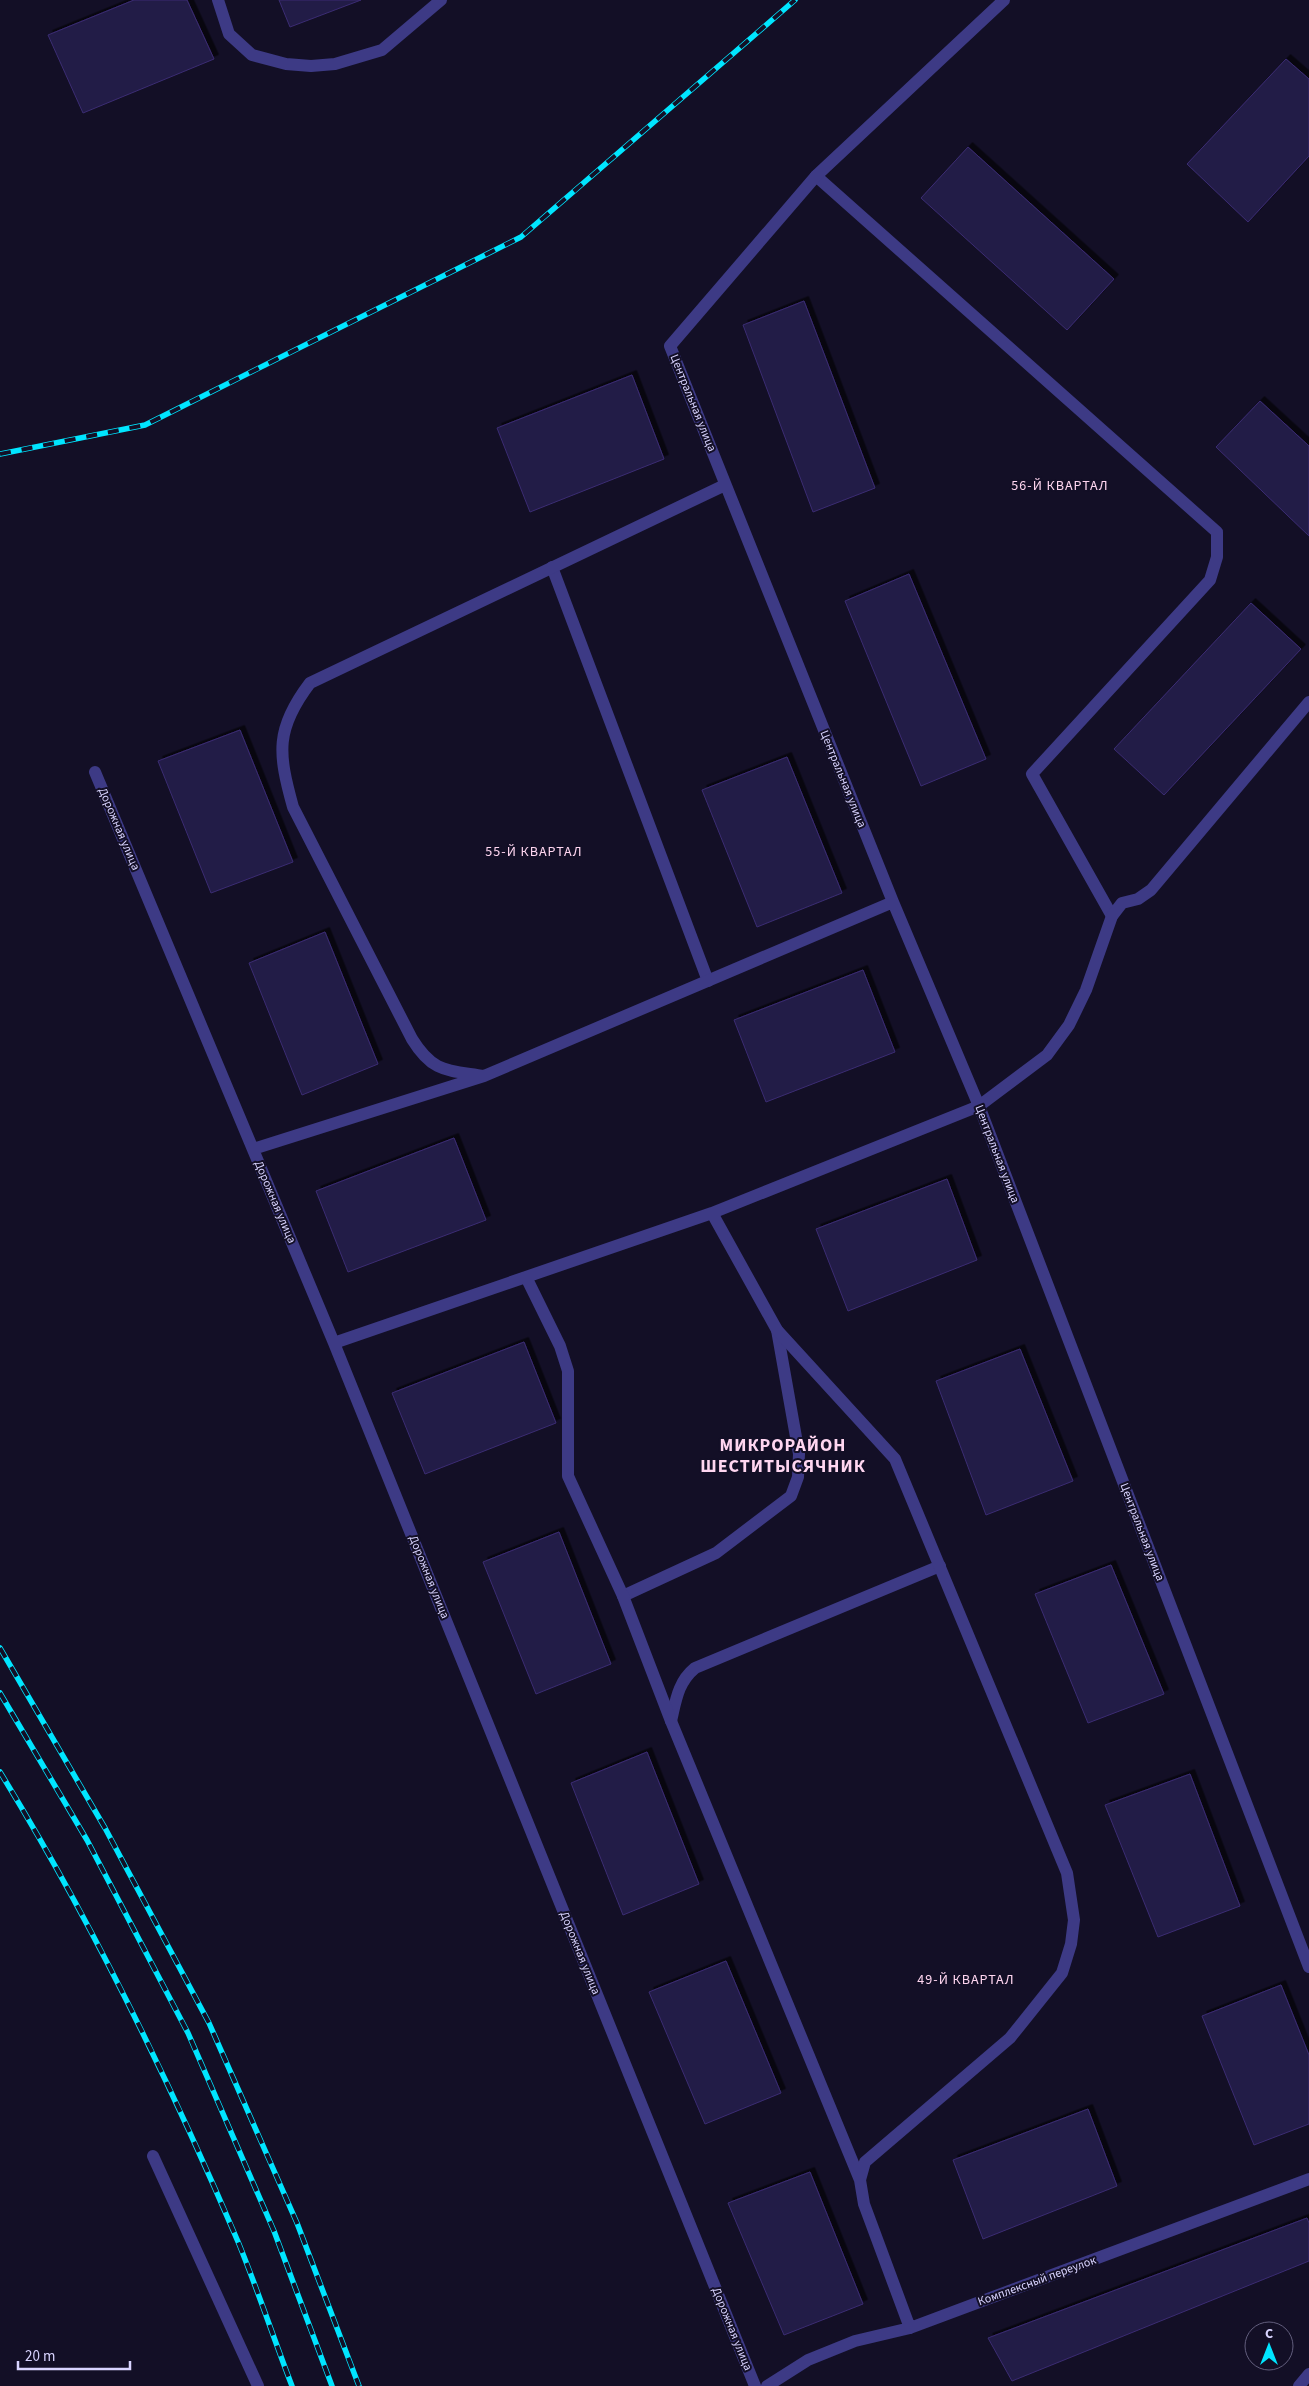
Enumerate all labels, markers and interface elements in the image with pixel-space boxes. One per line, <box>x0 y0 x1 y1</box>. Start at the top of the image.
street label: Центральная улица <box>666 352 720 454</box>
district label: 56-Й КВАРТАЛ <box>1011 476 1109 496</box>
street label: Центральная улица <box>816 728 870 830</box>
street label: Дорожная улица <box>94 785 144 873</box>
district label: 55-Й КВАРТАЛ <box>485 842 583 862</box>
street label: Центральная улица <box>970 1103 1024 1205</box>
street label: Дорожная улица <box>250 1158 300 1246</box>
district label: МИКРОРАЙОН ШЕСТИТЫСЯЧНИК <box>700 1433 866 1479</box>
street label: Центральная улица <box>1115 1481 1169 1583</box>
street label: Дорожная улица <box>405 1533 453 1621</box>
street label: Дорожная улица <box>556 1909 604 1997</box>
district label: 49-Й КВАРТАЛ <box>917 1970 1015 1990</box>
street label: Комплексный переулок <box>975 2252 1099 2310</box>
street label: Дорожная улица <box>708 2285 756 2373</box>
north arrow <box>1244 2321 1294 2371</box>
text: С <box>1265 2324 1273 2344</box>
scale bar <box>18 2338 130 2370</box>
text: 20 m <box>25 2346 55 2367</box>

